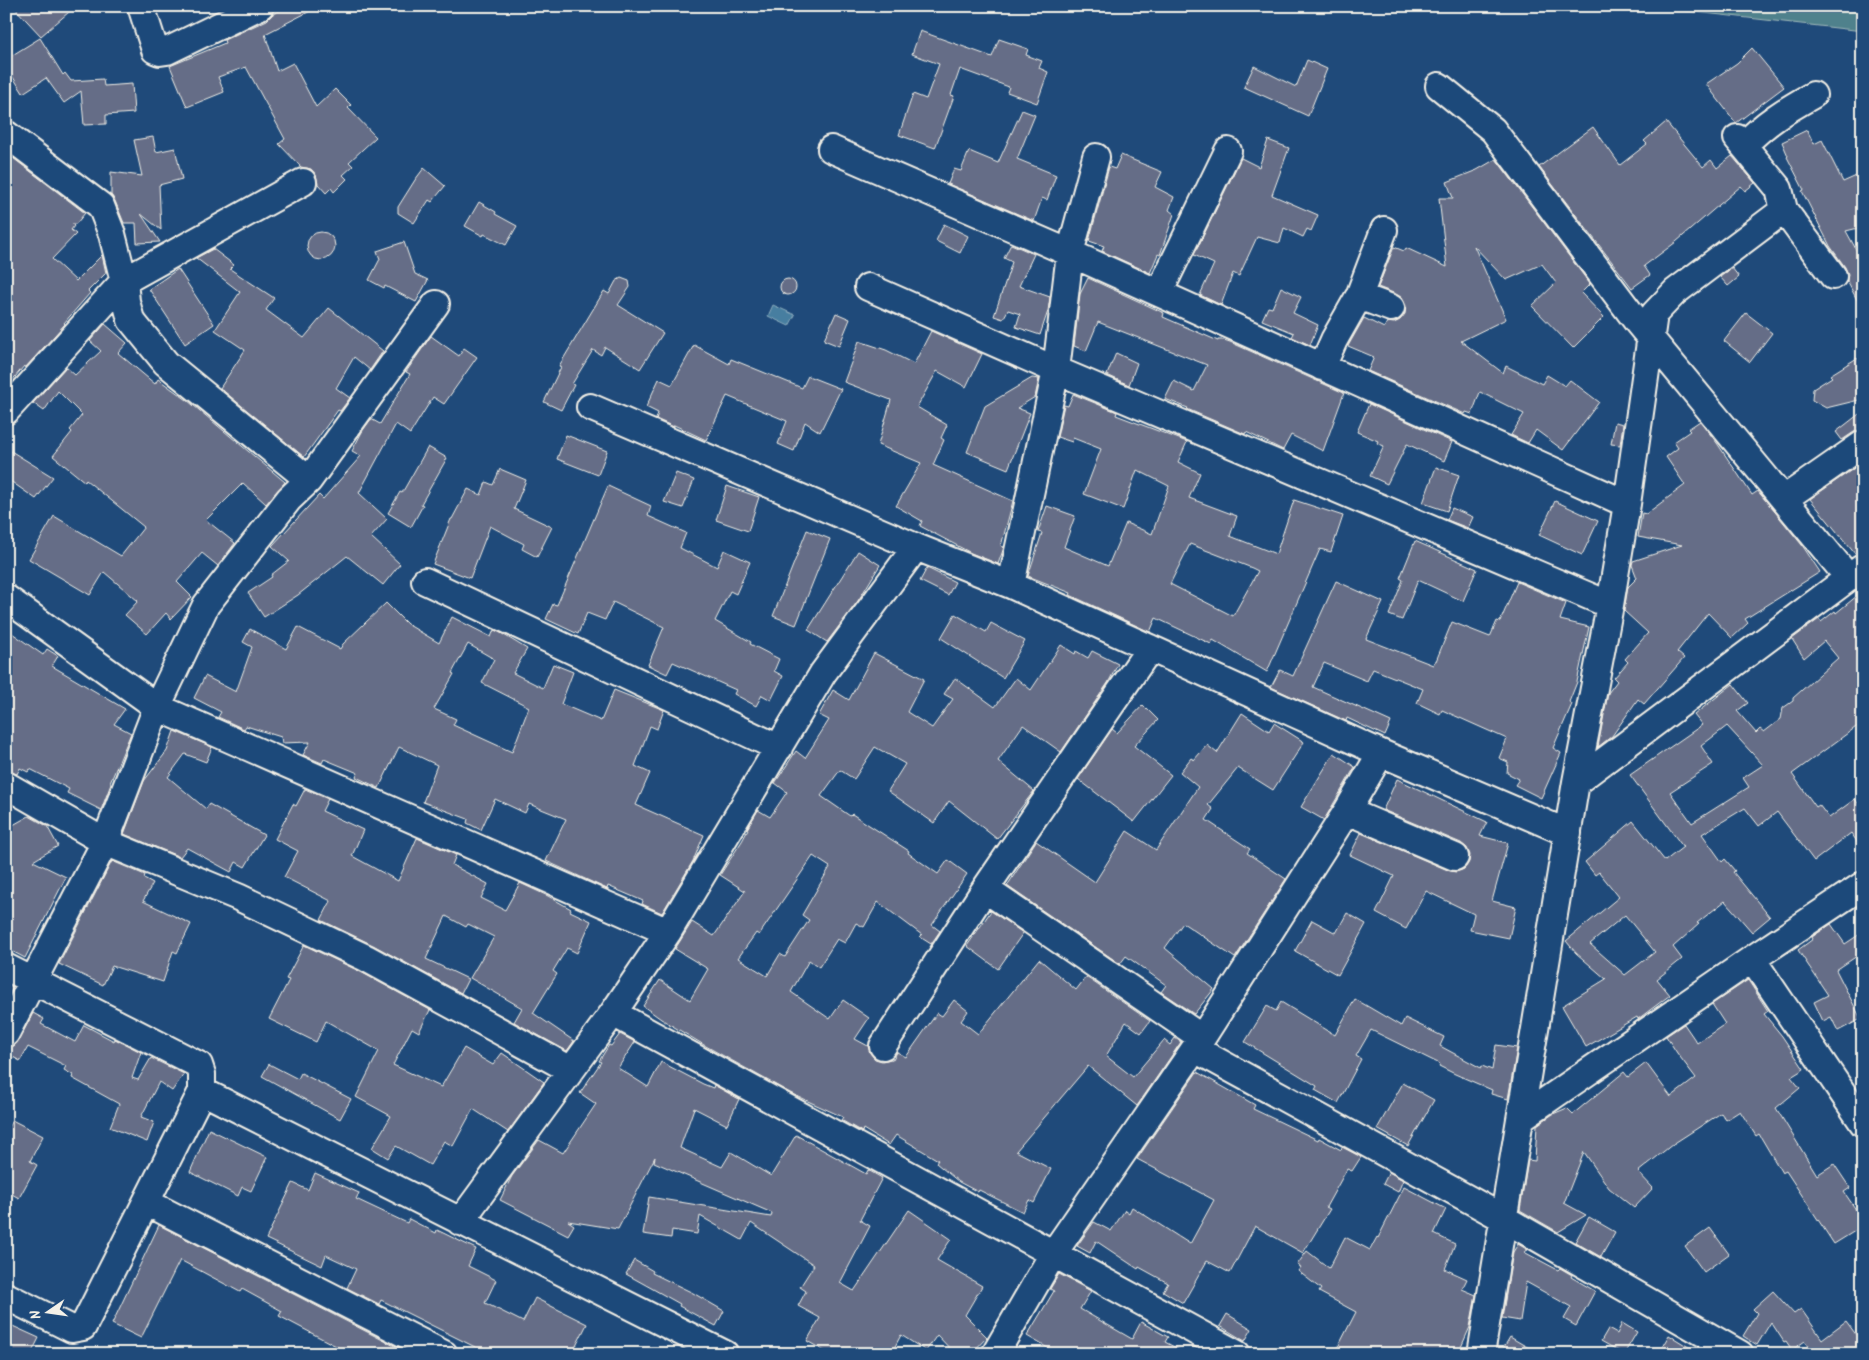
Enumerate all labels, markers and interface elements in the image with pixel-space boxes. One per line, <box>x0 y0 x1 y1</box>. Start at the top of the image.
north arrow <box>22 1288 72 1338</box>
text: N <box>25 1308 48 1321</box>

